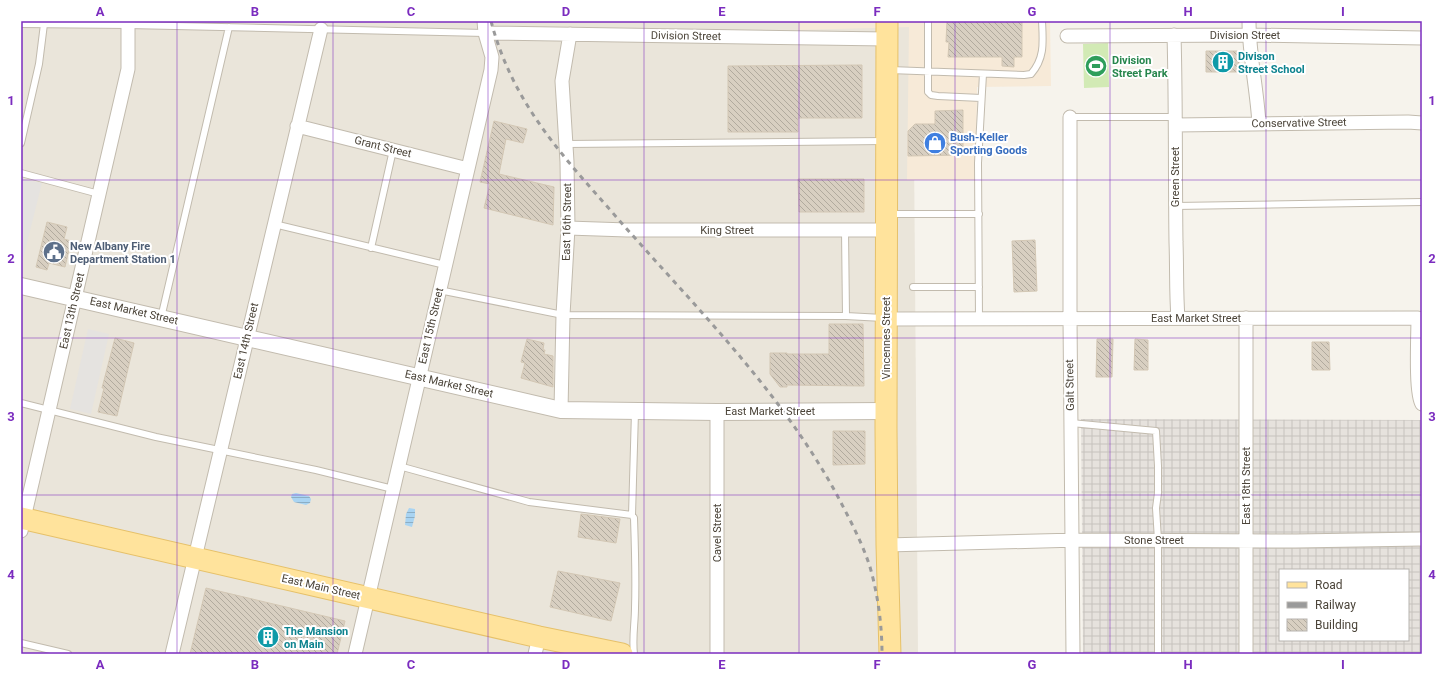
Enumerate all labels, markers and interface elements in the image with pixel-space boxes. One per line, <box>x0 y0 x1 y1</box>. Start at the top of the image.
text: A <box>96 4 105 19</box>
text: B <box>251 4 259 19</box>
text: C <box>407 4 416 19</box>
text: D <box>562 4 570 19</box>
text: E <box>718 4 726 19</box>
text: F <box>873 4 881 19</box>
text: G <box>1028 4 1037 19</box>
text: H <box>1183 4 1193 19</box>
text: I <box>1341 4 1345 19</box>
street label: Division Street <box>651 29 722 43</box>
street label: Division Street <box>1210 29 1281 42</box>
building icon: Divison Street School <box>1210 49 1236 75</box>
place label: Divison Street School <box>1238 50 1305 76</box>
sports icon: Division Street Park <box>1083 53 1109 79</box>
place label: Division Street Park <box>1112 54 1168 80</box>
text: 1 <box>7 93 15 108</box>
text: 1 <box>1428 93 1436 108</box>
street label: Conservative Street <box>1251 116 1347 130</box>
shop icon: Bush-Keller Sporting Goods <box>922 130 948 156</box>
place label: Bush-Keller Sporting Goods <box>950 131 1027 157</box>
street label: Grant Street <box>353 134 413 160</box>
street label: Green Street <box>1169 146 1182 207</box>
street label: East 16th Street <box>560 182 574 261</box>
street label: King Street <box>700 224 754 237</box>
public building icon: New Albany Fire Department Station 1 <box>41 239 67 265</box>
place label: New Albany Fire Department Station 1 <box>70 240 176 266</box>
text: 2 <box>7 251 15 266</box>
text: 2 <box>1428 251 1436 266</box>
street label: East 13th Street <box>57 271 87 350</box>
street label: East 15th Street <box>416 286 446 365</box>
street label: East Market Street <box>89 295 180 328</box>
street label: Vincennes Street <box>880 296 893 379</box>
street label: East 14th Street <box>231 301 261 380</box>
street label: East Market Street <box>1151 312 1242 325</box>
street label: Galt Street <box>1063 359 1077 411</box>
street label: East Market Street <box>404 368 495 401</box>
street label: East Market Street <box>725 405 816 418</box>
text: 3 <box>7 409 15 424</box>
text: 3 <box>1428 409 1436 424</box>
street label: East 18th Street <box>1240 447 1253 525</box>
street label: Cavel Street <box>711 503 724 562</box>
street label: Stone Street <box>1124 534 1184 547</box>
text: 4 <box>7 567 15 582</box>
text: 4 <box>1428 567 1436 582</box>
legend <box>1279 569 1409 641</box>
street label: East Main Street <box>280 572 362 602</box>
text: Road <box>1315 578 1343 592</box>
text: Railway <box>1315 598 1356 612</box>
text: Building <box>1315 618 1358 632</box>
building icon: The Mansion on Main <box>255 624 281 650</box>
place label: The Mansion on Main <box>284 625 348 651</box>
text: A <box>96 657 105 672</box>
text: B <box>251 657 259 672</box>
text: C <box>407 657 416 672</box>
text: D <box>562 657 570 672</box>
text: E <box>718 657 726 672</box>
text: F <box>873 657 881 672</box>
text: G <box>1028 657 1037 672</box>
text: H <box>1183 657 1193 672</box>
text: I <box>1341 657 1345 672</box>

